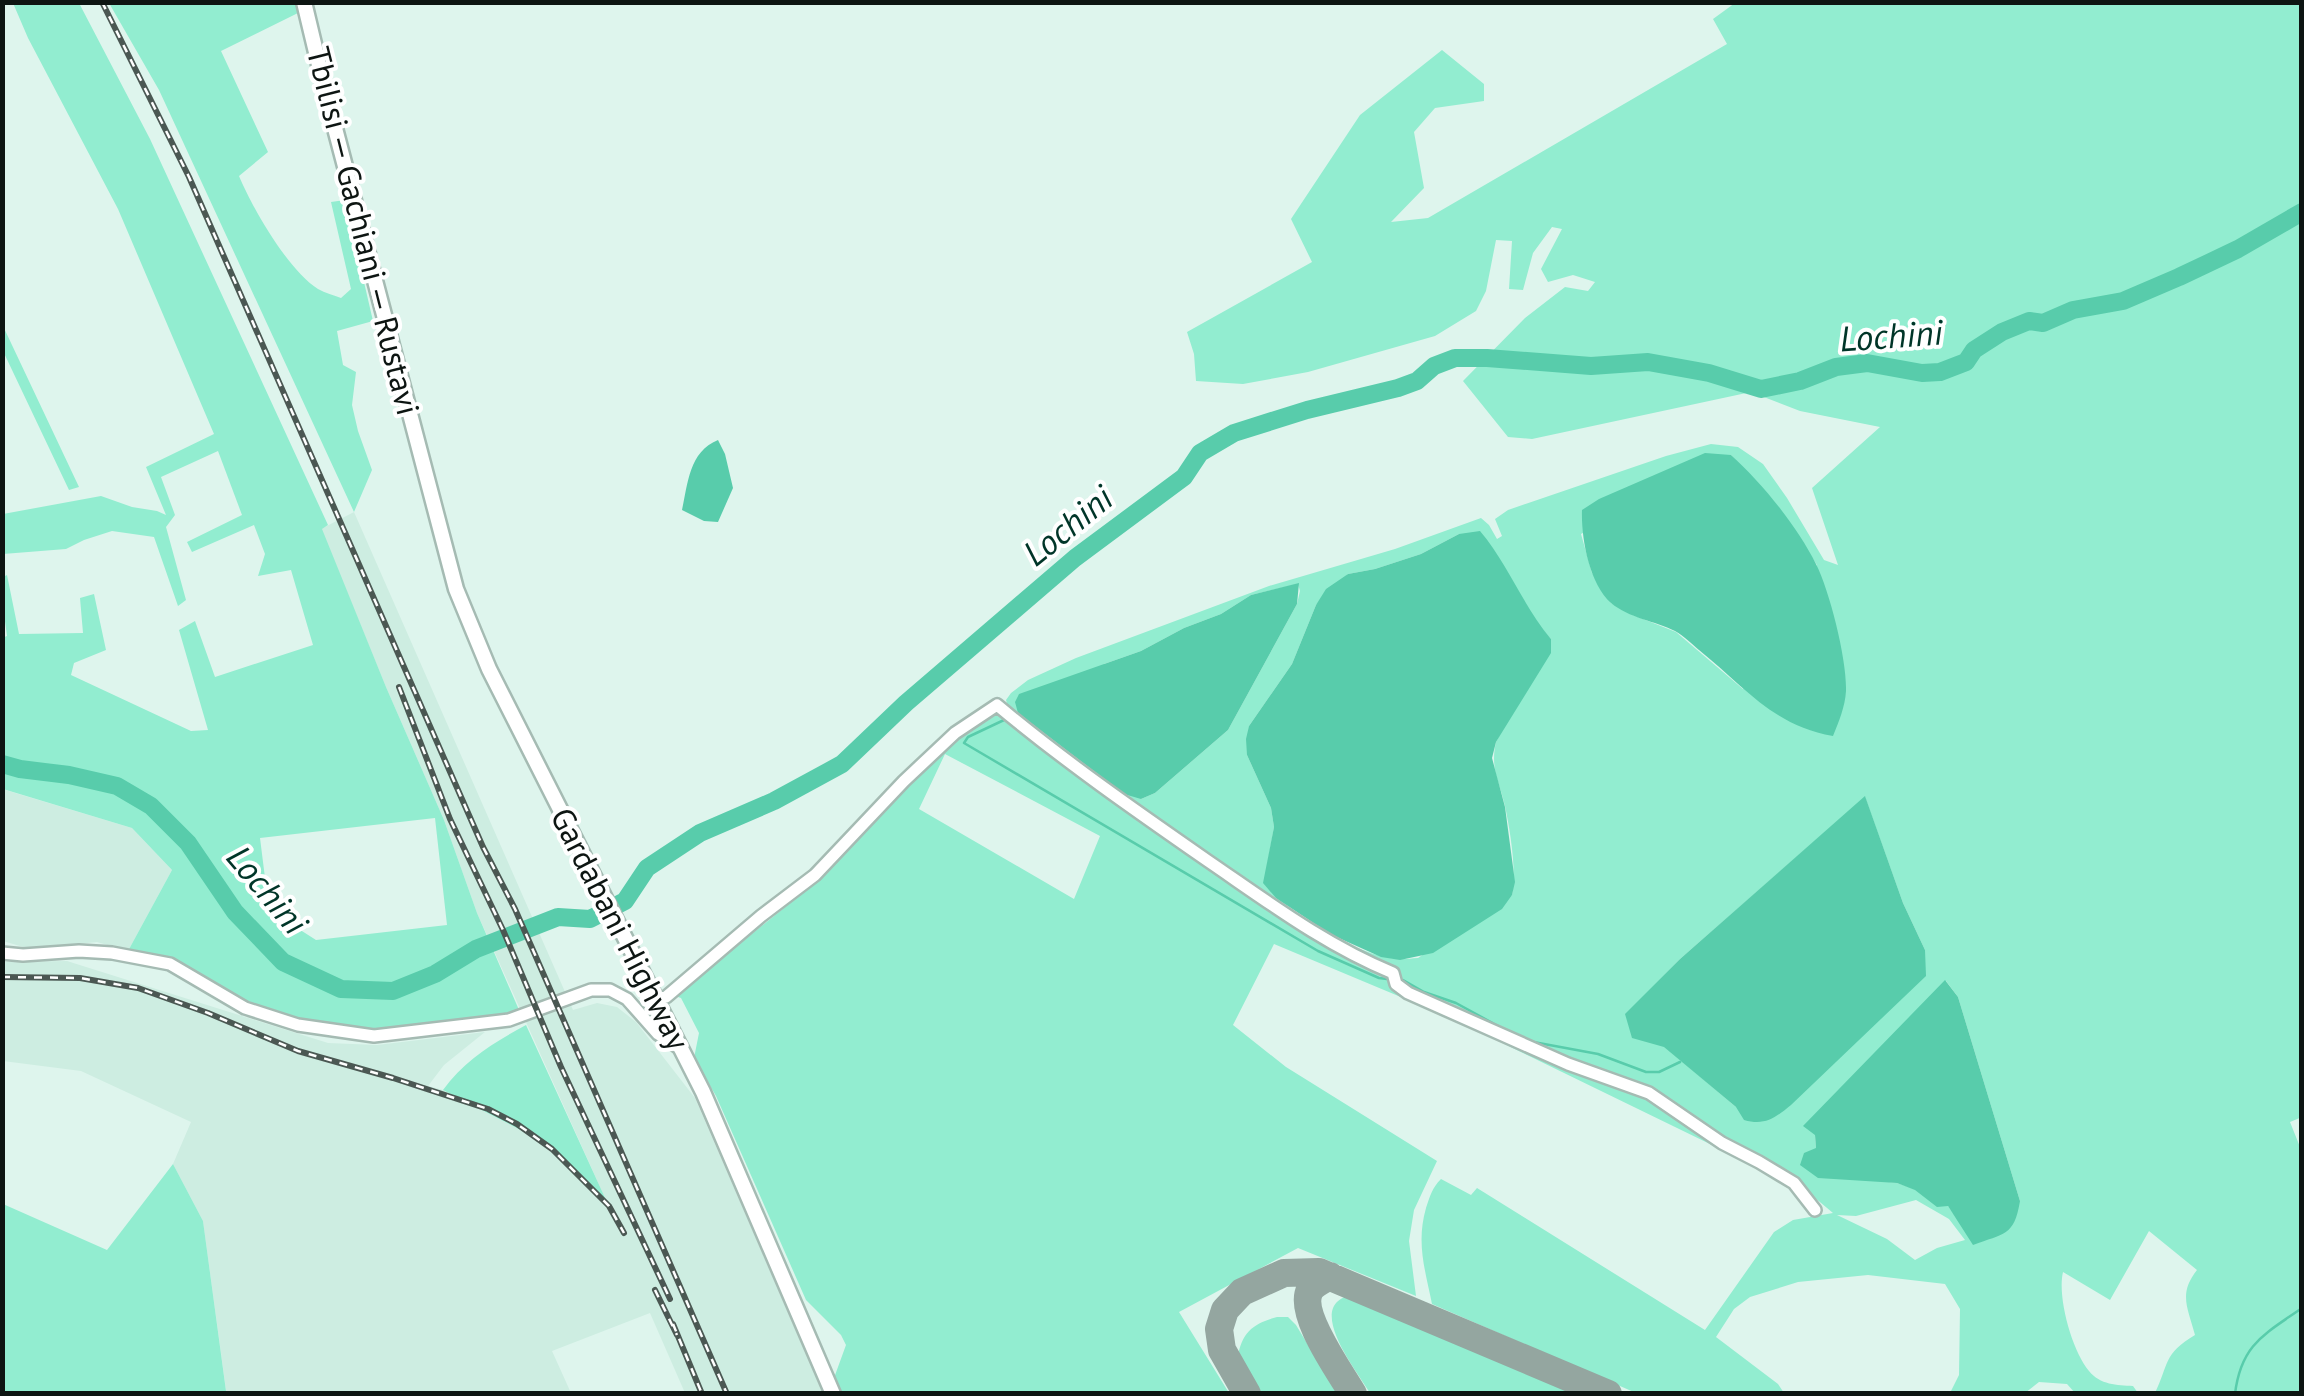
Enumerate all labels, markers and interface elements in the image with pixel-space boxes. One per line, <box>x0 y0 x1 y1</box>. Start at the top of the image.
street label: Tbilisi — Gachiani — Rustavi <box>298 42 430 419</box>
water label: Lochini <box>1838 308 1945 362</box>
water label: Lochini <box>1013 474 1123 576</box>
street label: Gardabani Highway <box>542 800 700 1057</box>
water label: Lochini <box>217 835 319 944</box>

